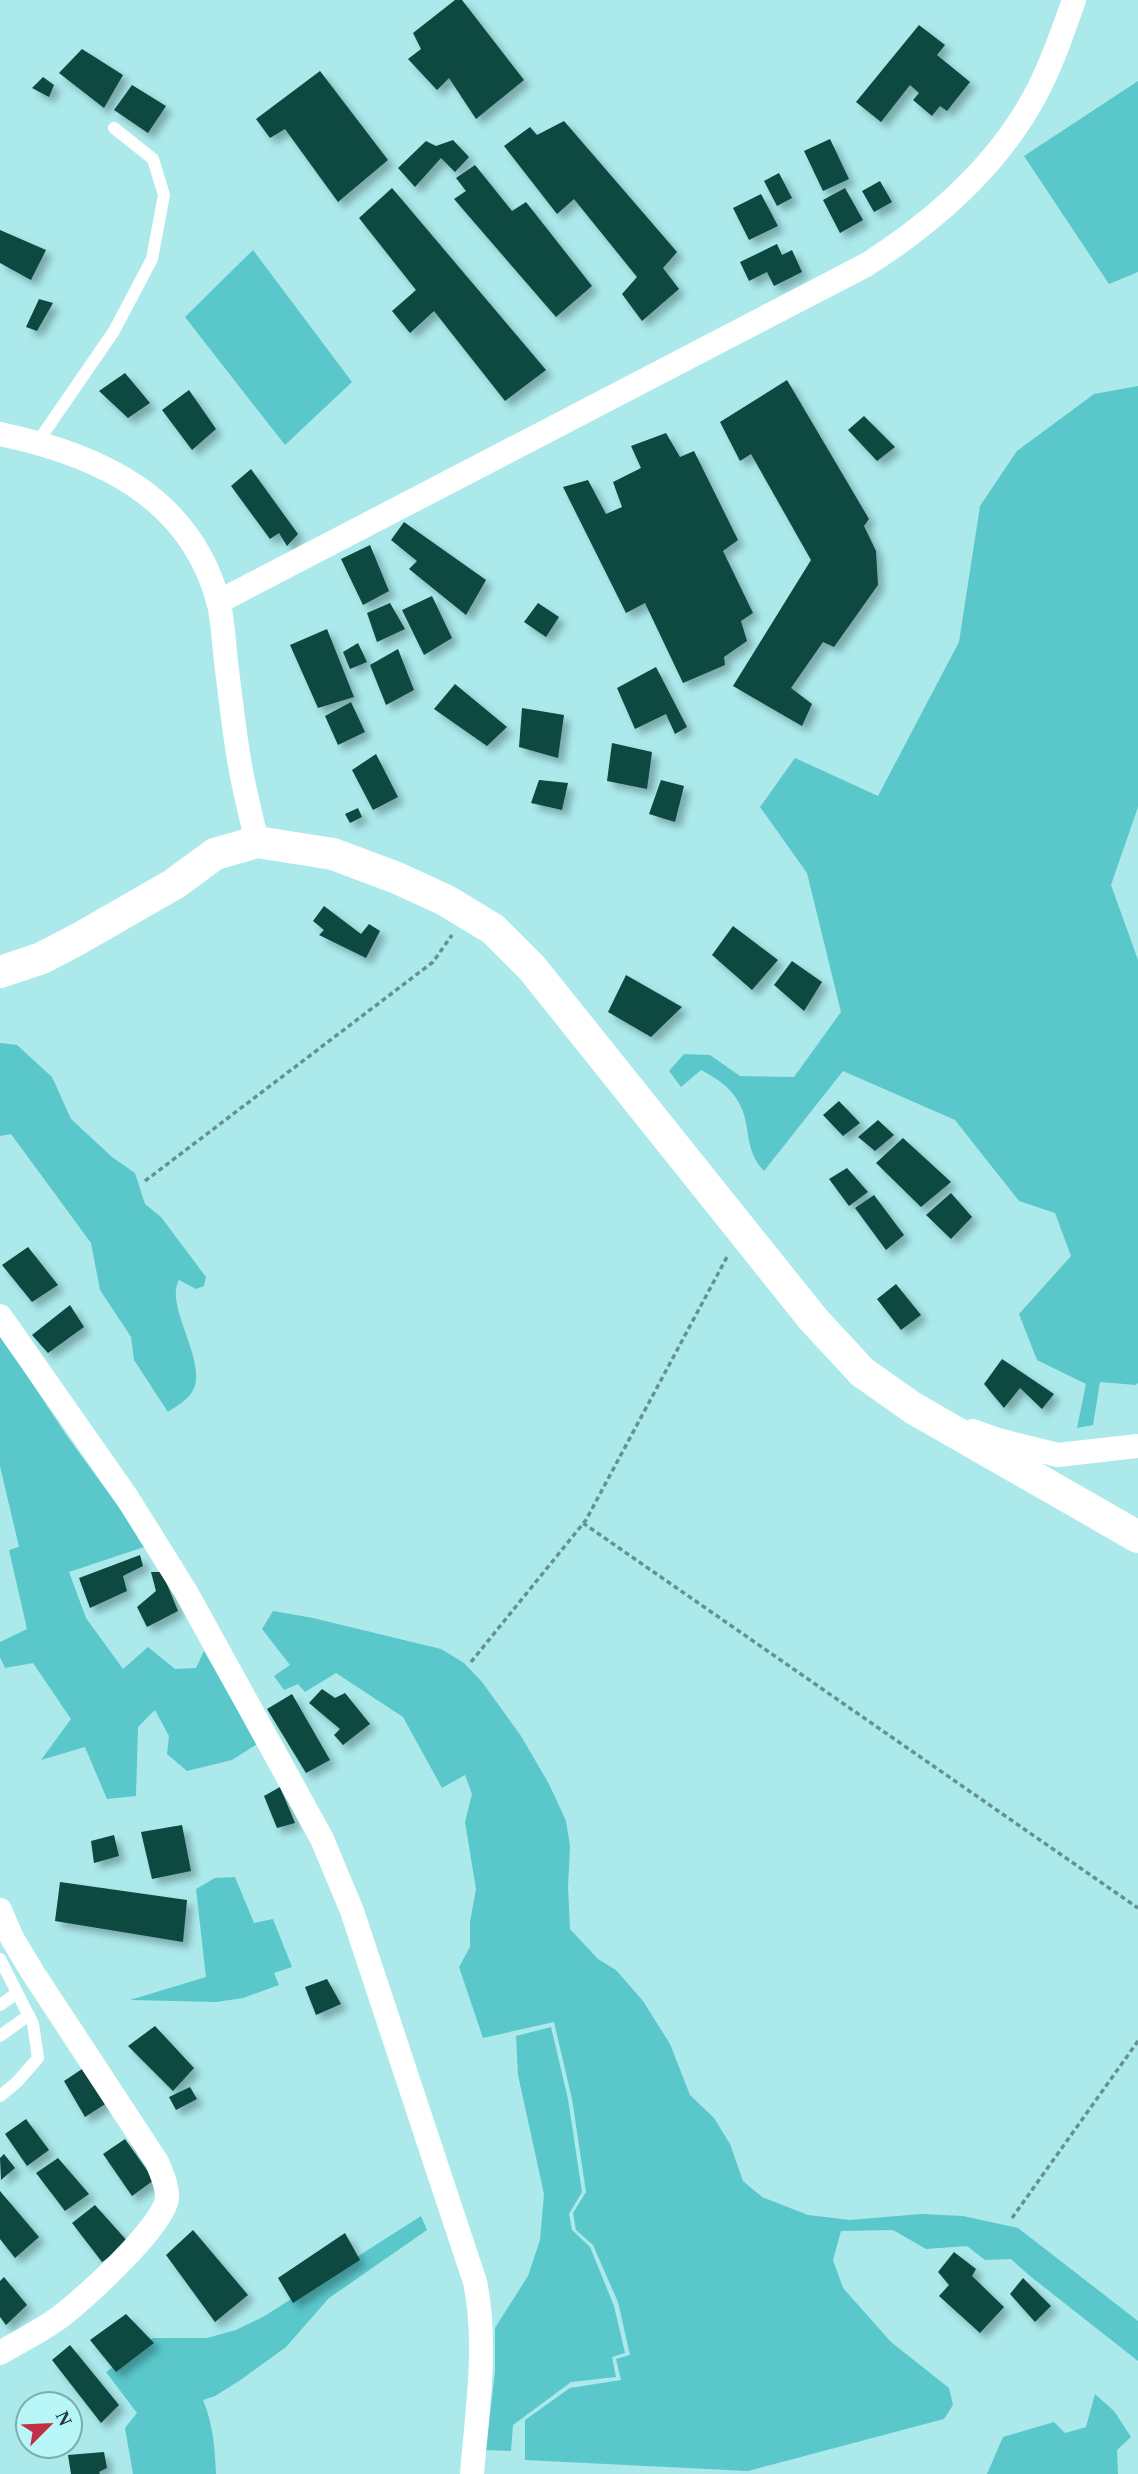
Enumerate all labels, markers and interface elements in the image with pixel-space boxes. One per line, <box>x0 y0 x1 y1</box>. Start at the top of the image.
north arrow <box>14 2390 84 2460</box>
text: N <box>52 2408 77 2429</box>

